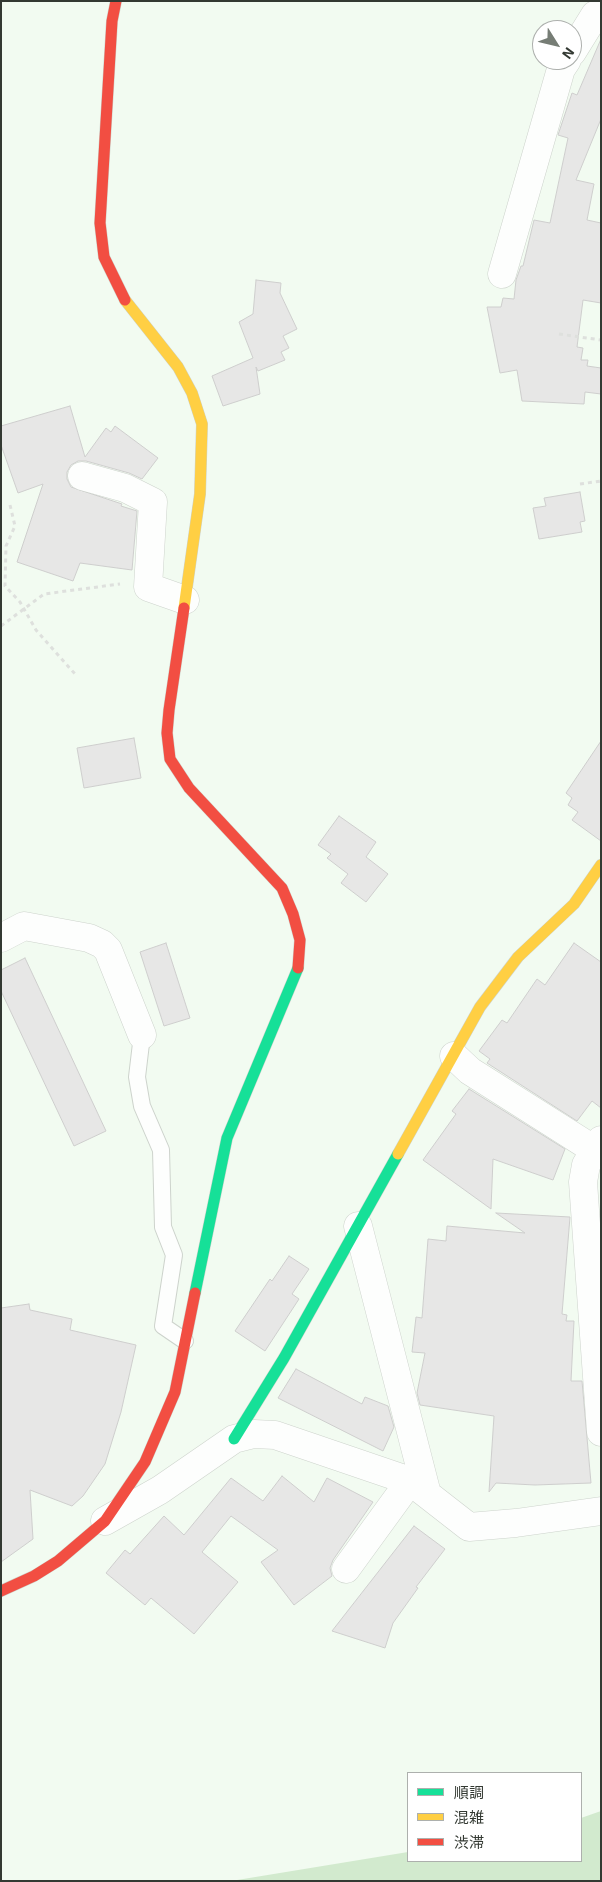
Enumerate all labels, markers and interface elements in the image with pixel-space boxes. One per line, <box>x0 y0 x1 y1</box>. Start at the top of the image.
north arrow <box>532 20 582 70</box>
text: N <box>559 44 579 63</box>
legend <box>407 1772 582 1862</box>
text: 順調 <box>454 1783 484 1801</box>
text: 混雑 <box>454 1808 484 1826</box>
text: 渋滞 <box>454 1833 484 1851</box>

